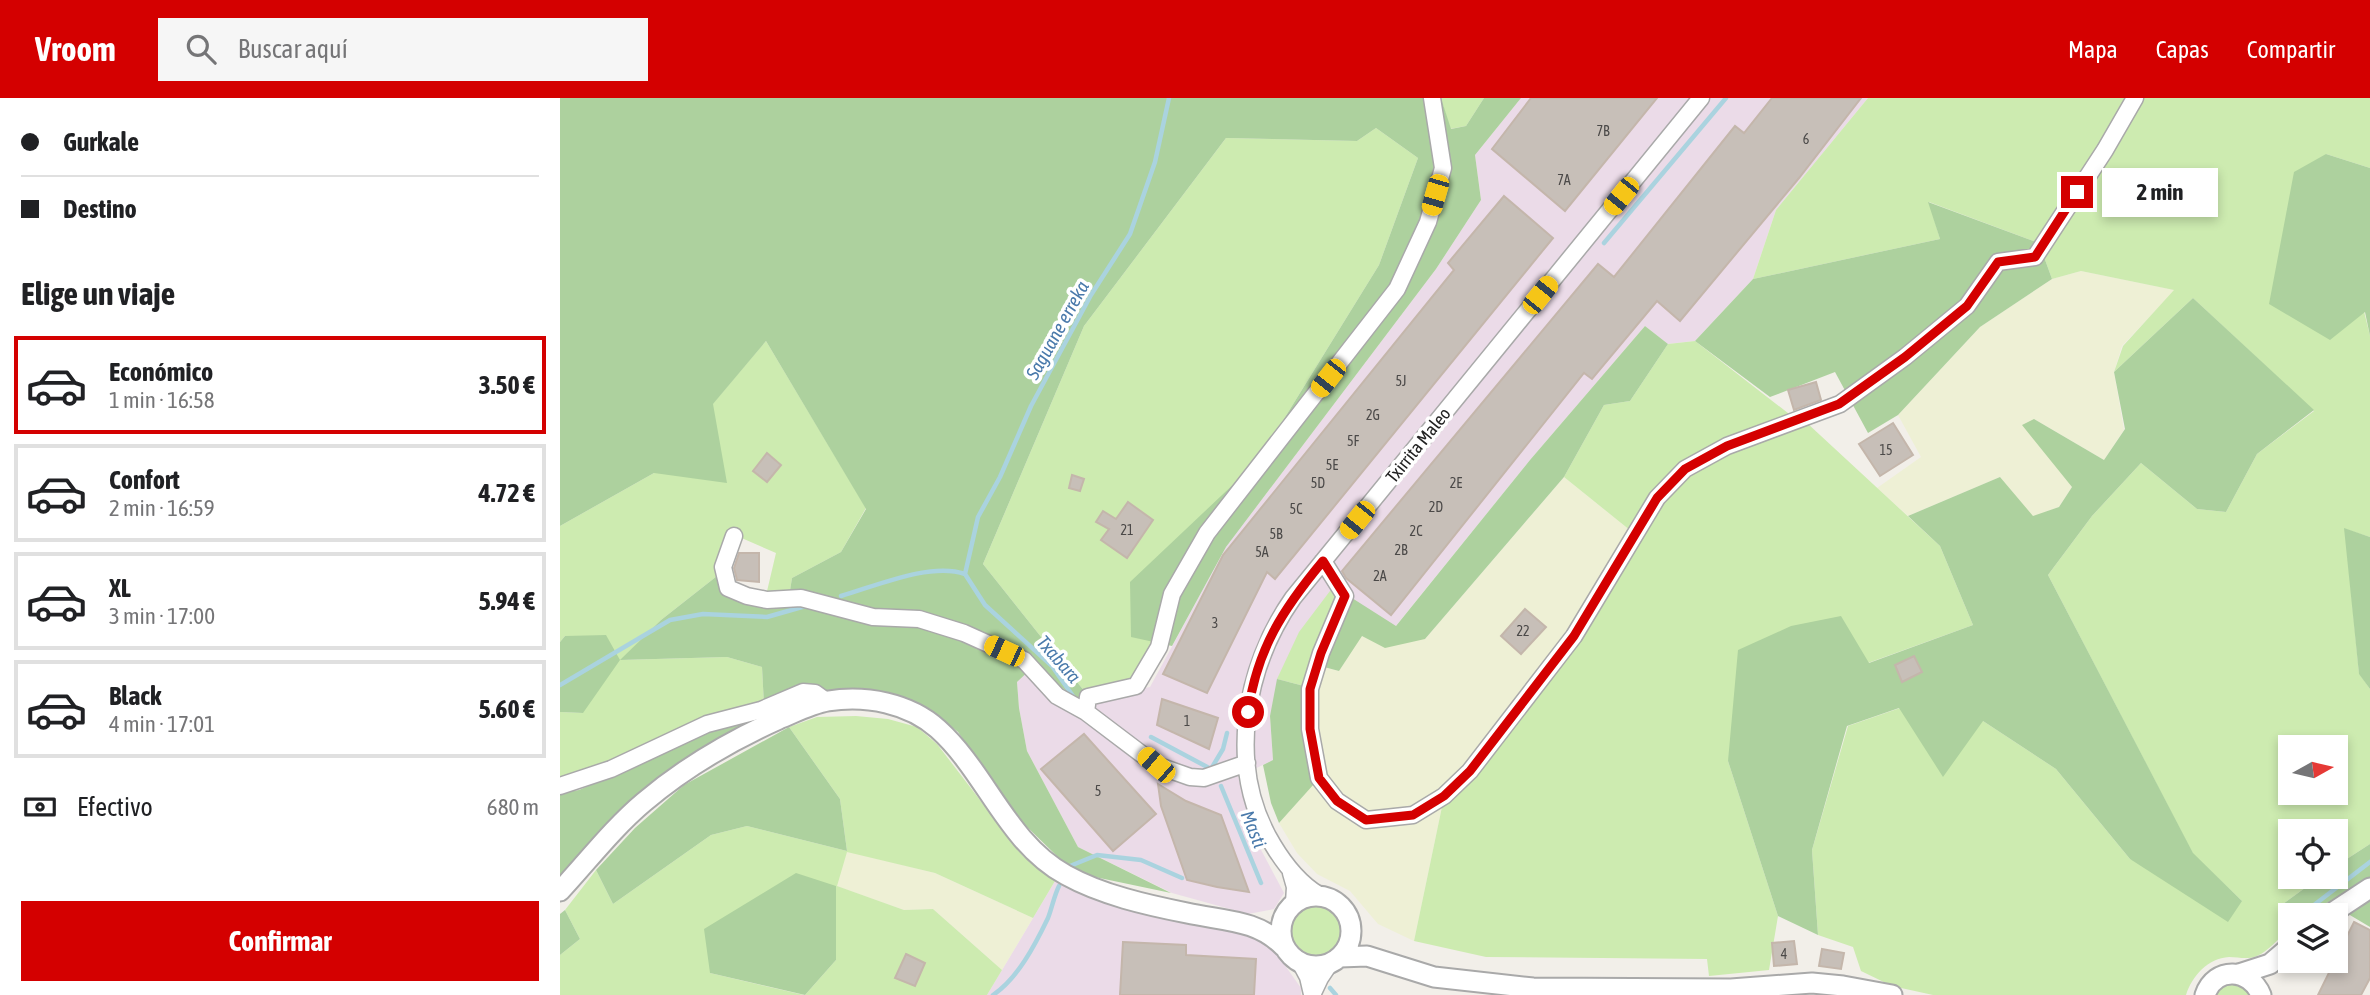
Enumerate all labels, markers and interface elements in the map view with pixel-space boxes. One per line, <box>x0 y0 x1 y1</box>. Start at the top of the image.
search box <box>158 18 648 81</box>
text: Vroom <box>35 30 116 68</box>
icon: search <box>182 30 220 68</box>
text: Buscar aquí <box>238 34 348 64</box>
text: Mapa <box>2068 36 2118 63</box>
text: Capas <box>2156 36 2209 63</box>
text: Compartir <box>2247 36 2335 63</box>
house number: 7B <box>1596 123 1610 139</box>
text: Gurkale <box>63 127 139 157</box>
house number: 6 <box>1803 131 1810 147</box>
callout: 2 min <box>2102 168 2217 217</box>
car <box>1420 172 1451 218</box>
house number: 7A <box>1557 172 1571 188</box>
car <box>1600 173 1643 219</box>
route end <box>2061 176 2093 208</box>
text: 2 min <box>2137 179 2183 205</box>
text: Destino <box>63 194 137 224</box>
car <box>1519 272 1562 318</box>
text: Elige un viaje <box>21 275 175 312</box>
water label: Saguane erreka <box>1020 277 1093 384</box>
icon: car <box>25 354 88 417</box>
car <box>1307 355 1350 401</box>
text: Económico <box>109 357 213 387</box>
text: 3.50 € <box>478 370 535 400</box>
house number: 5J <box>1395 373 1407 389</box>
text: 1 min · 16:58 <box>109 387 215 413</box>
street label: Txirrita Maleo <box>1381 403 1455 487</box>
house number: 2G <box>1366 407 1380 423</box>
house number: 5F <box>1347 433 1359 449</box>
house number: 15 <box>1879 442 1893 458</box>
house number: 5E <box>1326 457 1338 473</box>
icon: car <box>25 462 88 525</box>
text: Confort <box>109 465 180 495</box>
house number: 5D <box>1311 475 1325 491</box>
house number: 2E <box>1450 475 1462 491</box>
text: 4.72 € <box>478 478 535 508</box>
text: 2 min · 16:59 <box>109 495 215 521</box>
car <box>1336 497 1379 543</box>
house number: 2D <box>1429 499 1443 515</box>
house number: 5C <box>1290 501 1303 517</box>
house number: 21 <box>1120 522 1134 538</box>
house number: 2C <box>1410 523 1423 539</box>
house number: 5B <box>1269 526 1283 542</box>
house number: 2B <box>1394 542 1408 558</box>
house number: 5A <box>1255 544 1269 560</box>
house number: 2A <box>1373 568 1387 584</box>
icon: car <box>25 570 88 633</box>
text: XL <box>109 573 131 603</box>
text: 5.94 € <box>478 586 535 616</box>
text: 3 min · 17:00 <box>109 603 215 629</box>
house number: 3 <box>1212 615 1218 631</box>
house number: 22 <box>1516 623 1530 639</box>
water label: Txabara <box>1033 631 1086 687</box>
car <box>981 633 1028 669</box>
icon: car <box>25 678 88 741</box>
text: Black <box>109 681 161 711</box>
text: 5.60 € <box>478 694 535 724</box>
route start <box>1232 696 1264 728</box>
text: 4 min · 17:01 <box>109 711 215 737</box>
house number: 1 <box>1184 713 1190 729</box>
north arrow <box>2278 735 2348 805</box>
map controls <box>2278 735 2348 973</box>
car <box>1134 743 1179 787</box>
house number: 5 <box>1095 783 1101 799</box>
icon: cash <box>21 788 59 826</box>
text: Efectivo <box>77 792 153 822</box>
text: 680 m <box>487 794 539 820</box>
water label: Masti <box>1237 807 1271 851</box>
button: locate <box>2278 819 2348 889</box>
button: Confirmar <box>21 901 539 981</box>
button: layers <box>2278 903 2348 973</box>
house number: 4 <box>1781 946 1788 962</box>

